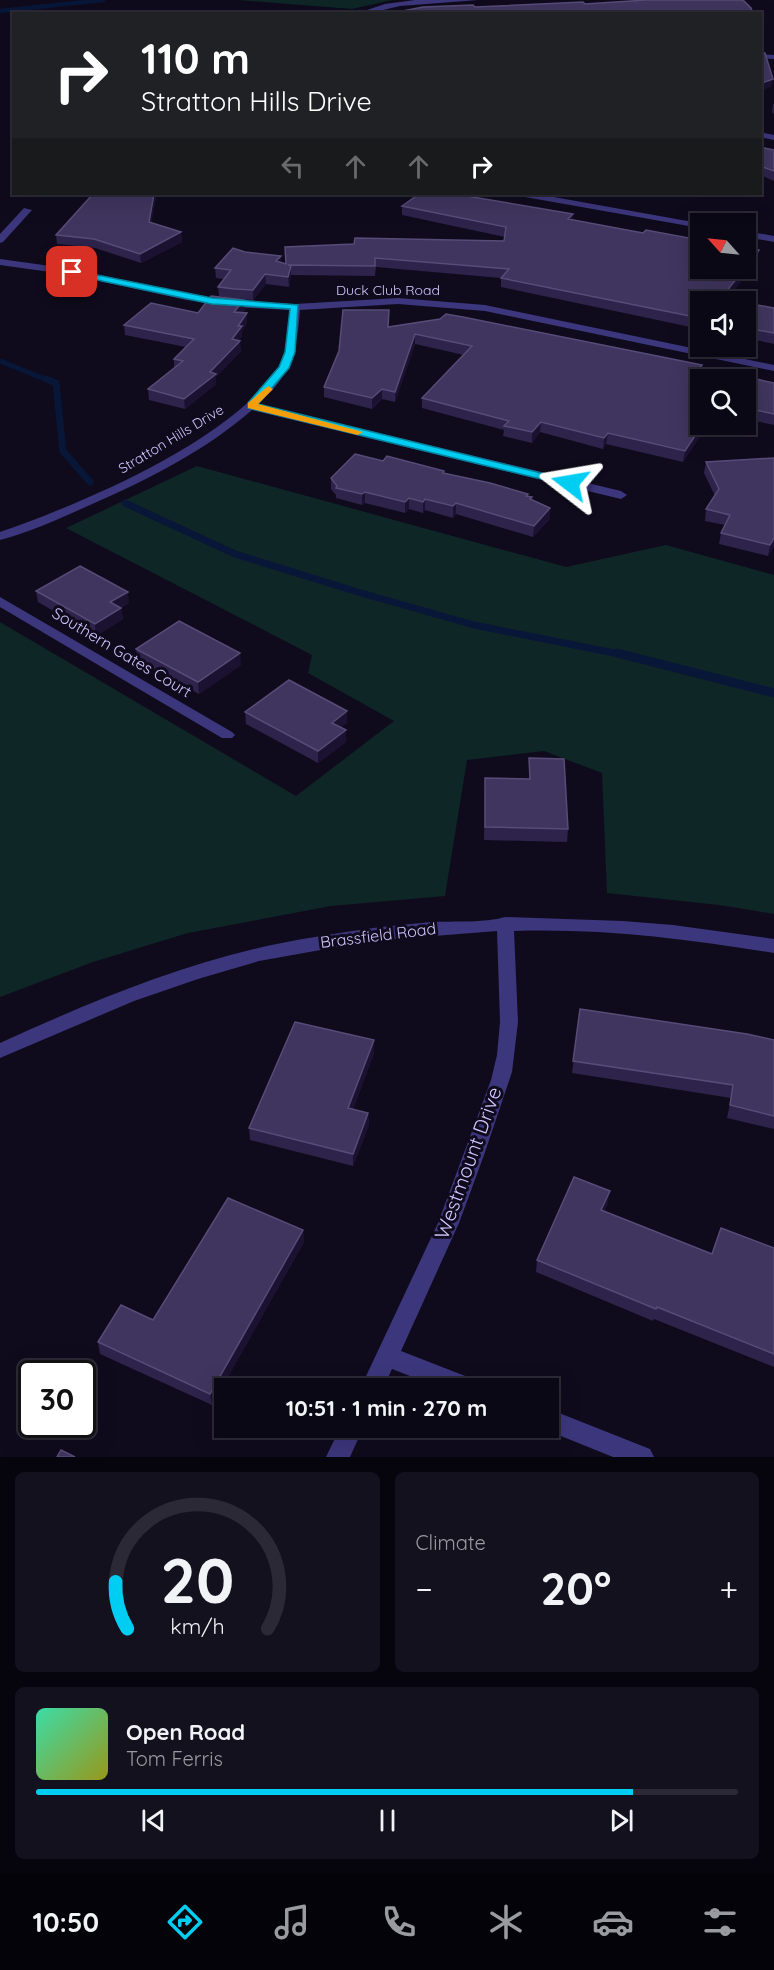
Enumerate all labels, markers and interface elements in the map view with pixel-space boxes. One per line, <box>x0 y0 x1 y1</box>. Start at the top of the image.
text: 110 m <box>141 32 250 85</box>
icon: right <box>42 36 120 114</box>
text: Stratton Hills Drive <box>141 84 372 118</box>
icon: left <box>276 150 309 183</box>
icon: ahead <box>339 150 372 183</box>
icon: ahead <box>402 150 435 183</box>
icon: right <box>465 150 498 183</box>
north arrow <box>690 213 756 279</box>
map controls <box>690 213 756 435</box>
pin <box>46 246 97 297</box>
icon: arrive <box>55 255 88 288</box>
street label: Duck Club Road <box>336 281 440 299</box>
button: sound <box>690 291 756 357</box>
button: search <box>690 369 756 435</box>
street label: Stratton Hills Drive <box>115 400 227 478</box>
position arrow <box>538 451 602 515</box>
street label: Southern Gates Court <box>49 602 195 702</box>
street label: Brassfield Road <box>319 918 437 952</box>
street label: Westmount Drive <box>428 1083 507 1242</box>
speed limit sign: 30 <box>18 1360 96 1438</box>
text: 10:51 · 1 min · 270 m <box>286 1394 487 1422</box>
text: Climate <box>416 1530 486 1555</box>
text: 20 <box>160 1541 234 1619</box>
text: 20° <box>541 1560 611 1616</box>
text: − <box>416 1568 433 1609</box>
text: + <box>719 1568 738 1609</box>
text: km/h <box>170 1613 224 1639</box>
text: Open Road <box>126 1718 245 1746</box>
text: Tom Ferris <box>126 1746 223 1771</box>
icon: previous <box>137 1804 170 1837</box>
icon: pause <box>371 1804 404 1837</box>
icon: next <box>605 1804 638 1837</box>
icon: directions <box>164 1901 206 1943</box>
icon: music <box>271 1901 313 1943</box>
icon: phone <box>378 1901 420 1943</box>
icon: climate <box>485 1901 527 1943</box>
icon: car <box>592 1901 634 1943</box>
icon: filters <box>699 1901 741 1943</box>
text: 10:50 <box>33 1905 99 1939</box>

